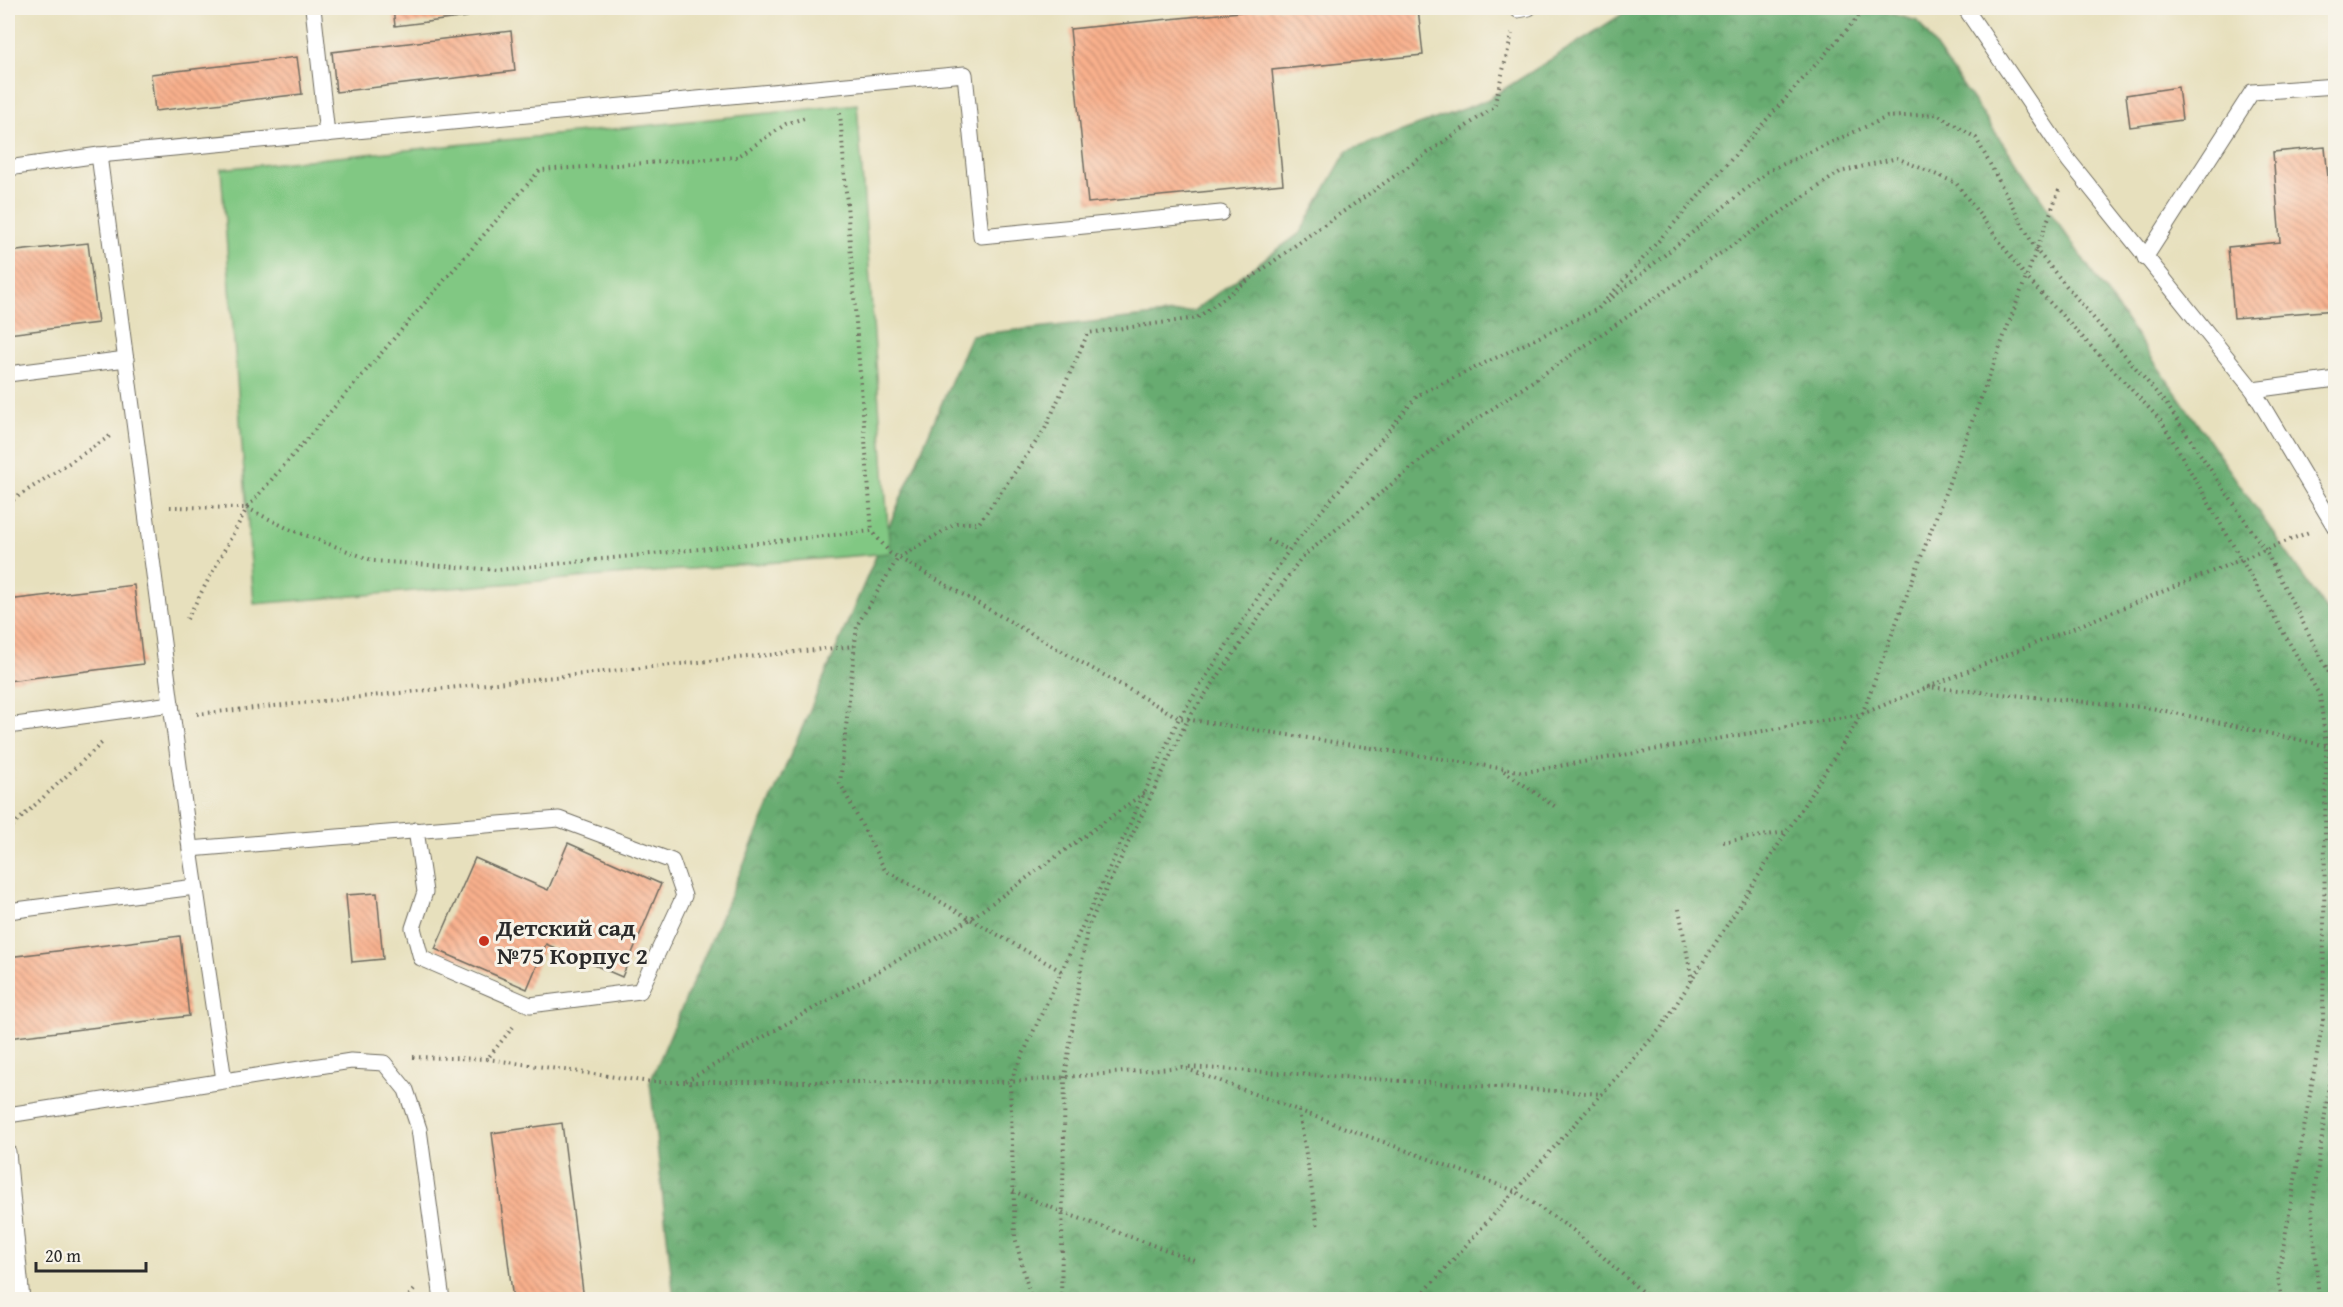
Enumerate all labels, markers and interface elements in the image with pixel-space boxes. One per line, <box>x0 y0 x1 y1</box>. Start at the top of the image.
place label: Детский сад №75 Корпус 2 <box>495 910 648 973</box>
marker: Детский сад №75 Корпус 2 <box>477 934 491 948</box>
scale bar <box>36 1235 146 1273</box>
text: 20 m <box>45 1242 81 1269</box>

